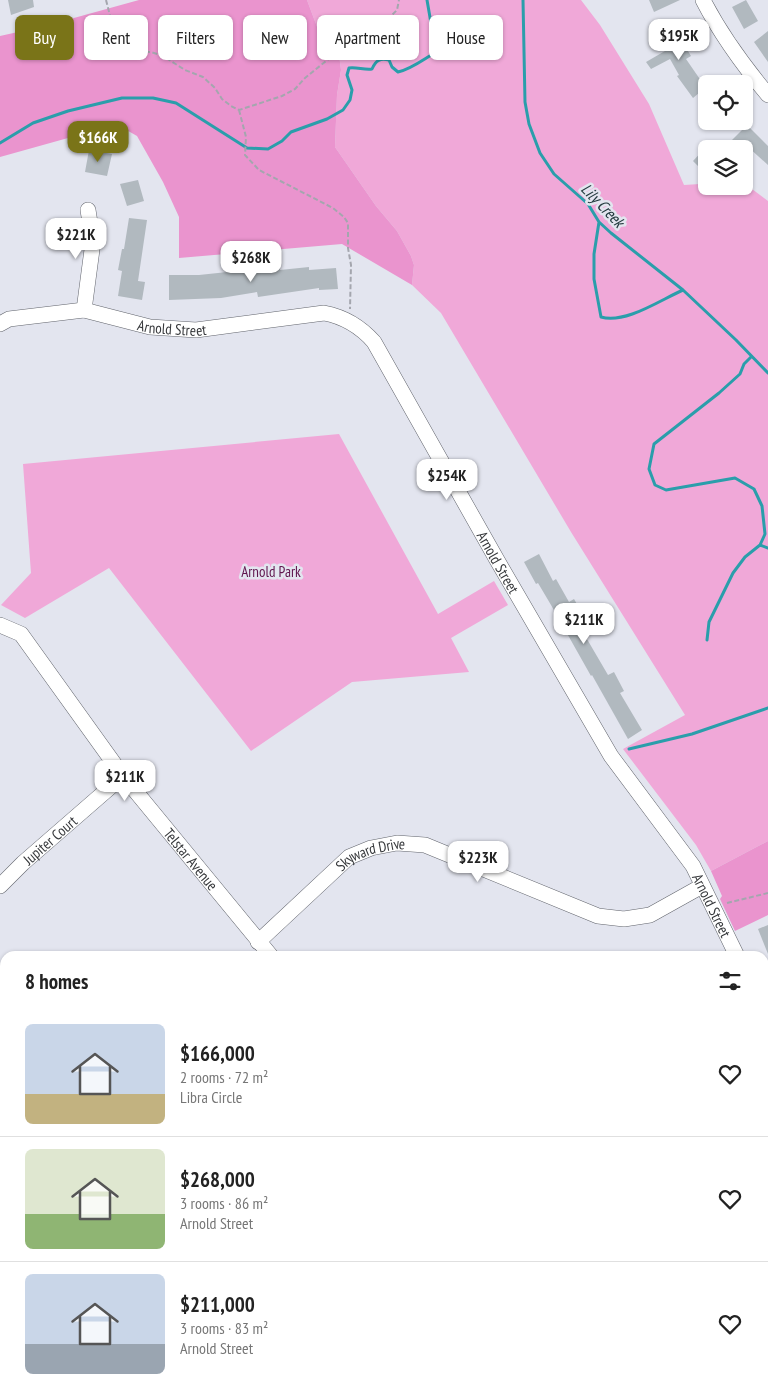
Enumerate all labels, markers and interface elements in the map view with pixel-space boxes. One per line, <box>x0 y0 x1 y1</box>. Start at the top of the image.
chip: Buy <box>15 15 74 60</box>
chip: Rent <box>84 15 148 60</box>
chip: Filters <box>158 15 233 60</box>
chip: New <box>243 15 307 60</box>
chip: Apartment <box>317 15 419 60</box>
chip: House <box>429 15 503 60</box>
pin: $195K <box>644 18 714 61</box>
text: $195K <box>660 25 698 45</box>
map controls <box>698 75 753 195</box>
button: locate <box>698 75 753 130</box>
pin: $166K <box>63 120 133 163</box>
text: $166K <box>79 127 117 147</box>
button: layers <box>698 140 753 195</box>
water label: Lily Creek <box>577 179 630 233</box>
pin: $221K <box>41 218 111 260</box>
text: $221K <box>57 224 95 244</box>
pin: $268K <box>216 240 286 283</box>
text: $268K <box>232 247 270 267</box>
street label: Arnold Street <box>136 315 207 339</box>
pin: $254K <box>412 458 482 501</box>
text: $254K <box>428 465 466 485</box>
street label: Arnold Street <box>473 528 524 597</box>
park label: Arnold Park <box>241 562 301 581</box>
pin: $211K <box>549 602 619 645</box>
text: $211K <box>565 609 603 629</box>
pin: $211K <box>90 760 160 802</box>
text: $211K <box>106 766 144 786</box>
street label: Jupiter Court <box>18 811 81 869</box>
street label: Telstar Avenue <box>160 824 222 894</box>
street label: Skyward Drive <box>331 833 406 875</box>
pin: $223K <box>443 840 513 883</box>
text: $223K <box>459 847 497 867</box>
street label: Arnold Street <box>689 870 736 940</box>
icon: filters <box>716 967 744 995</box>
text: 8 homes <box>25 968 88 995</box>
text: $166,000 <box>180 1040 255 1067</box>
icon: home <box>65 1044 125 1104</box>
icon: heart <box>716 1060 744 1088</box>
text: 2 rooms · 72 m² <box>180 1067 268 1087</box>
text: Libra Circle <box>180 1087 242 1107</box>
text: $268,000 <box>180 1166 255 1193</box>
icon: home <box>65 1169 125 1229</box>
icon: heart <box>716 1185 744 1213</box>
text: 3 rooms · 86 m² <box>180 1193 268 1213</box>
text: Arnold Street <box>180 1213 253 1233</box>
text: $211,000 <box>180 1291 255 1318</box>
icon: home <box>65 1294 125 1354</box>
icon: heart <box>716 1310 744 1338</box>
text: 3 rooms · 83 m² <box>180 1318 268 1338</box>
text: Arnold Street <box>180 1338 253 1358</box>

